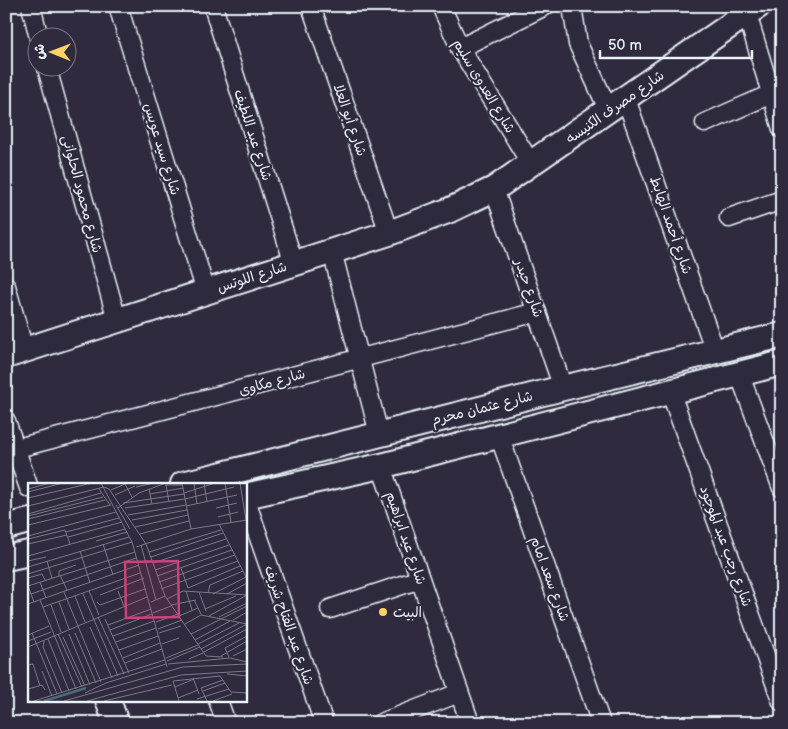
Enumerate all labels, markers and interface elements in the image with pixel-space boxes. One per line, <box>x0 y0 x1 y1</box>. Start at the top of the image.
north arrow <box>28 28 78 78</box>
scale bar <box>600 28 753 60</box>
street label: شارع العدوى سليم <box>447 36 519 137</box>
text: 50 m <box>608 36 642 55</box>
text: ش <box>31 44 48 60</box>
street label: شارع مصرف الكنيسه <box>562 67 668 148</box>
street label: شارع أبو العلا <box>329 82 370 159</box>
street label: شارع عبد اللطيف <box>229 87 276 183</box>
street label: شارع سيد عويس <box>139 101 184 197</box>
street label: شارع محمود الحلوانى <box>57 133 106 255</box>
street label: شارع أحمد الهابط <box>645 174 696 277</box>
street label: شارع حيدر <box>510 256 547 320</box>
street label: شارع اللوتس <box>215 258 289 297</box>
street label: شارع مكاوى <box>237 365 307 400</box>
street label: شارع عثمان محرم <box>430 387 535 432</box>
inset map <box>28 483 246 702</box>
street label: شارع رجب عبد الموجود <box>695 483 756 609</box>
street label: شارع عيد ابراهيم <box>380 489 430 587</box>
street label: شارع سعد امام <box>525 534 573 625</box>
street label: شارع عبد الفتاح شريف <box>260 563 317 687</box>
place label: البيت <box>393 604 422 621</box>
marker: البيت <box>377 606 389 618</box>

